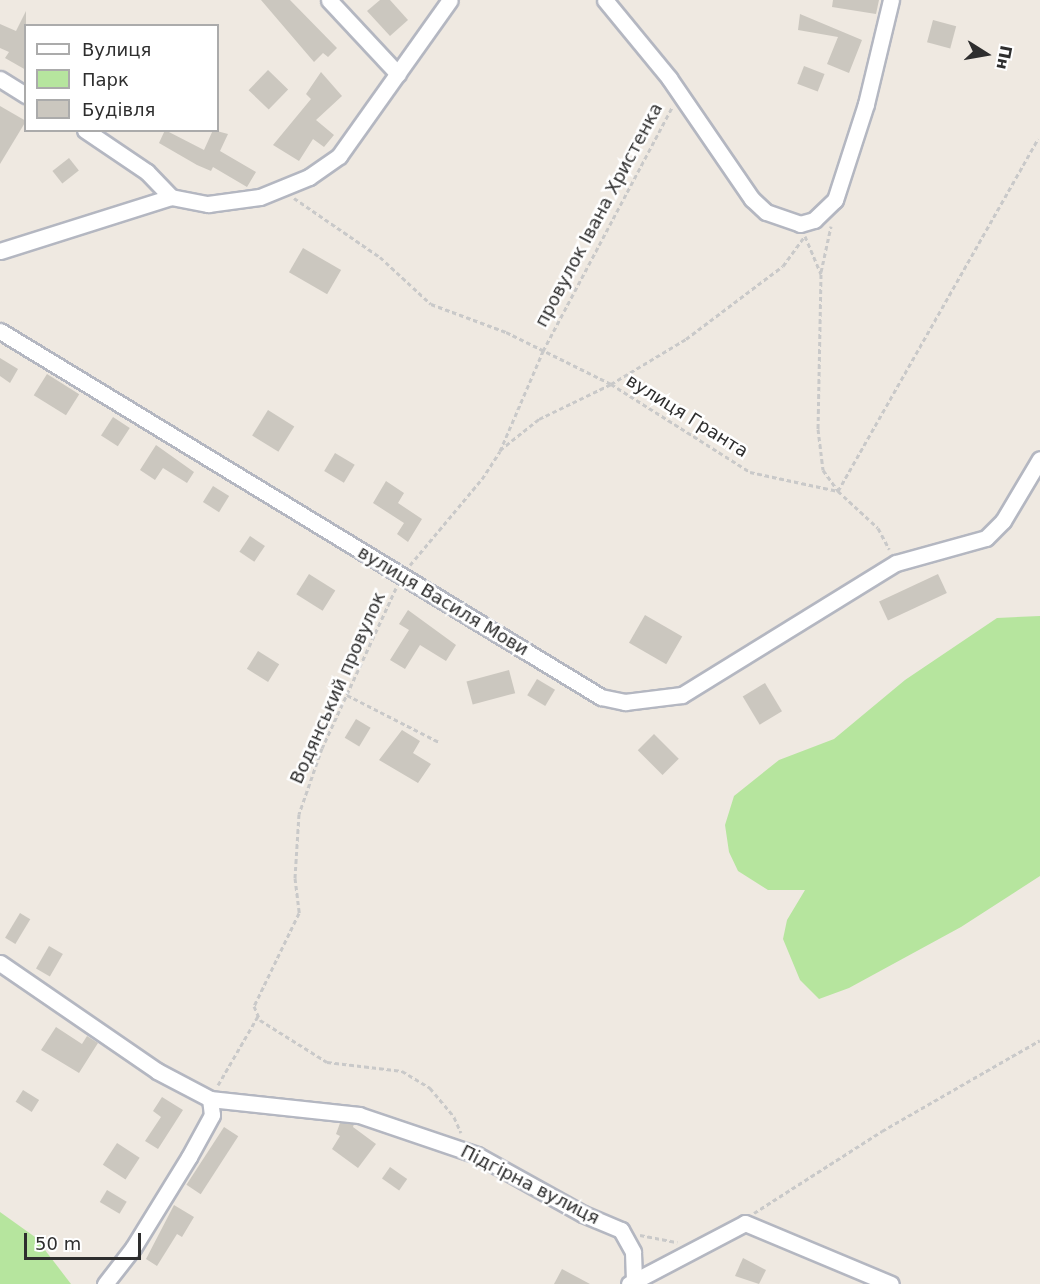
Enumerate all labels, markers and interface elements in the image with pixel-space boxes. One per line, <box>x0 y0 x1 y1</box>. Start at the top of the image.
legend <box>24 24 219 132</box>
north arrow <box>956 24 1016 84</box>
text: Вулиця <box>82 39 151 60</box>
text: Пн <box>993 44 1016 71</box>
text: Парк <box>82 69 129 90</box>
text: Будівля <box>82 99 155 120</box>
street label: провулок Івана Христенка <box>531 99 667 331</box>
street label: вулиця Гранта <box>622 370 752 462</box>
street label: вулиця Василя Мови <box>354 541 532 661</box>
street label: Водянський провулок <box>286 589 390 787</box>
street label: Підгірна вулиця <box>457 1141 603 1229</box>
scale bar <box>27 1221 144 1259</box>
text: 50 m <box>35 1233 81 1254</box>

